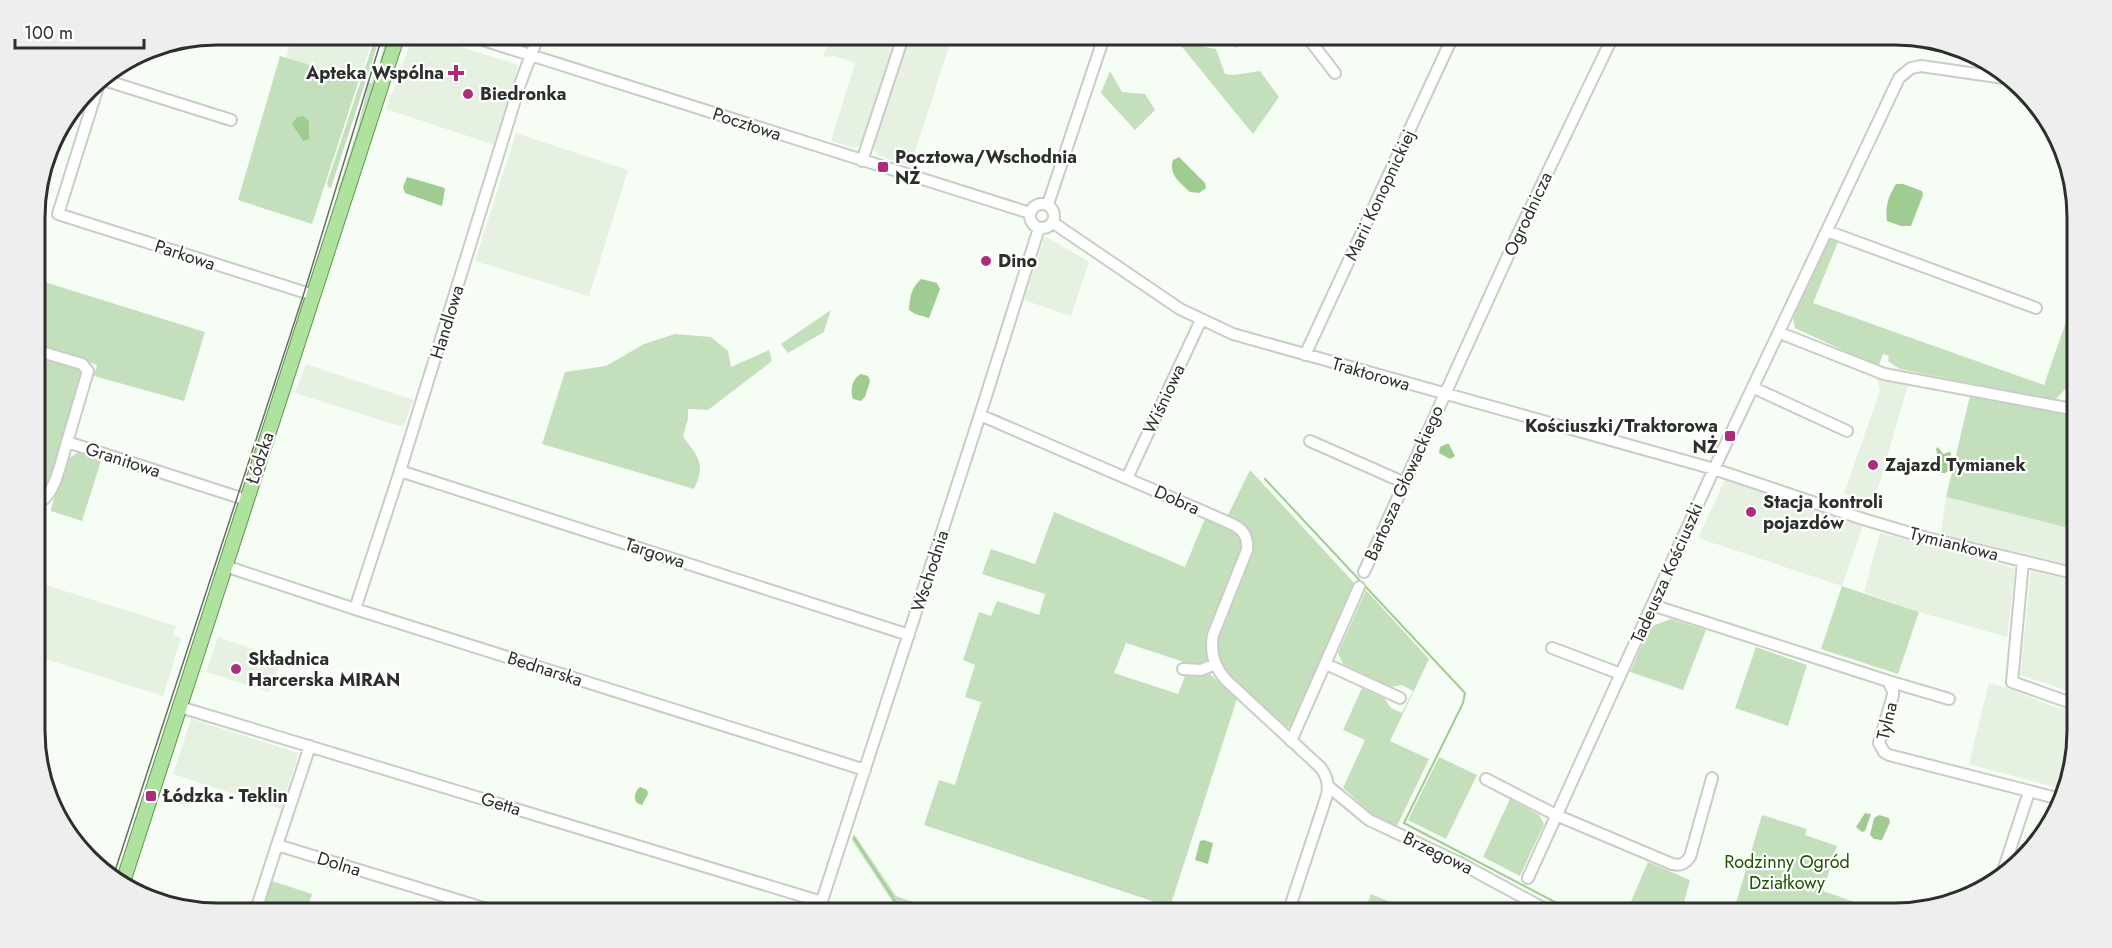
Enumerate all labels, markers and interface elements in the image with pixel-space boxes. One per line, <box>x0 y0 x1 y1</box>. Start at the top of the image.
scale bar <box>15 12 144 50</box>
text: 100 m <box>24 20 73 46</box>
place label: Apteka Wspólna <box>305 60 444 86</box>
marker: Apteka Wspólna <box>449 66 463 80</box>
place label: Biedronka <box>480 81 567 107</box>
marker: Biedronka <box>461 87 475 101</box>
street label: Pocztowa <box>709 101 785 147</box>
street label: Marii Konopnickiej <box>1338 125 1422 265</box>
place label: Pocztowa/Wschodnia NŻ <box>895 144 1077 191</box>
marker: Pocztowa/Wschodnia NŻ <box>876 160 890 174</box>
street label: Ogrodnicza <box>1497 168 1559 260</box>
street label: Parkowa <box>151 233 219 277</box>
place label: Dino <box>998 248 1038 274</box>
marker: Dino <box>979 254 993 268</box>
street label: Handlowa <box>423 282 471 362</box>
street label: Traktorowa <box>1329 350 1413 398</box>
street label: Wiśniowa <box>1137 360 1191 438</box>
street label: Bartosza Głowackiego <box>1358 401 1450 565</box>
place label: Kościuszki/Traktorowa NŻ <box>1525 413 1718 460</box>
street label: Łódzka <box>239 429 281 488</box>
marker: Kościuszki/Traktorowa NŻ <box>1723 429 1737 443</box>
street label: Granitowa <box>82 436 164 484</box>
place label: Zajazd Tymianek <box>1885 452 2026 478</box>
marker: Zajazd Tymianek <box>1866 458 1880 472</box>
street label: Dobra <box>1150 479 1204 521</box>
place label: Stacja kontroli pojazdów <box>1763 489 1883 536</box>
street label: Tadeusza Kościuszki <box>1624 499 1710 647</box>
marker: Stacja kontroli pojazdów <box>1744 505 1758 519</box>
street label: Tymiankowa <box>1907 520 2001 568</box>
street label: Wschodnia <box>905 527 955 615</box>
street label: Targowa <box>622 531 688 575</box>
street label: Bednarska <box>504 645 586 693</box>
place label: Składnica Harcerska MIRAN <box>248 646 400 693</box>
marker: Składnica Harcerska MIRAN <box>229 662 243 676</box>
street label: Tylna <box>1870 700 1904 742</box>
place label: Łódzka - Teklin <box>162 783 288 809</box>
street label: Getta <box>478 786 524 822</box>
marker: Łódzka - Teklin <box>144 789 158 803</box>
street label: Brzegowa <box>1399 825 1477 881</box>
street label: Dolna <box>314 845 364 883</box>
park label: Rodzinny Ogród Działkowy <box>1724 849 1850 896</box>

